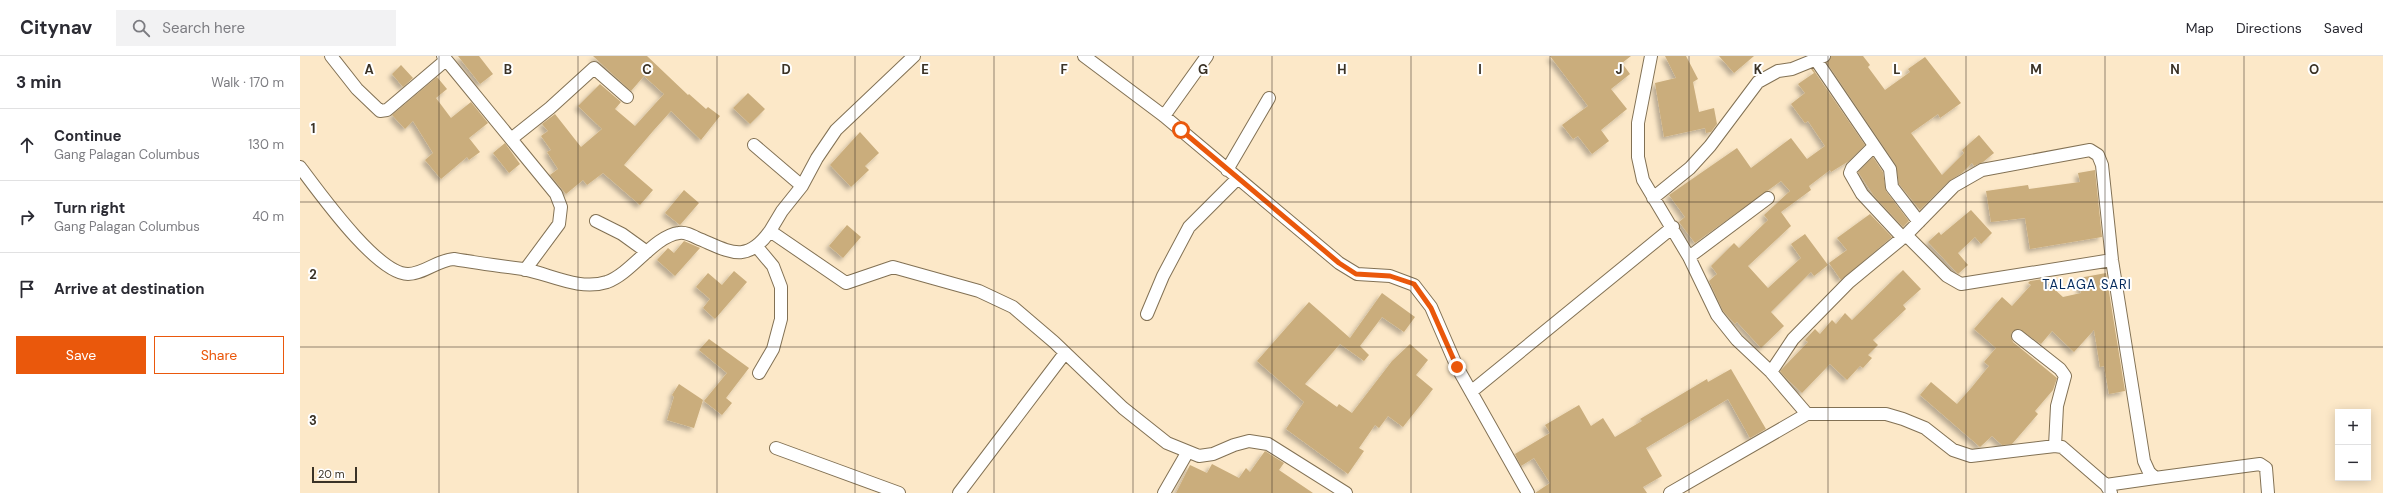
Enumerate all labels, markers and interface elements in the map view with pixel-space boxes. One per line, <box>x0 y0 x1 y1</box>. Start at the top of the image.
search box <box>116 10 396 46</box>
text: Citynav <box>20 15 92 40</box>
icon: search <box>130 17 152 39</box>
text: Search here <box>162 18 245 38</box>
text: Map <box>2186 19 2214 37</box>
text: Directions <box>2236 19 2302 37</box>
text: Saved <box>2324 19 2363 37</box>
text: A <box>364 61 374 78</box>
text: B <box>504 61 512 78</box>
text: C <box>642 61 652 78</box>
text: D <box>781 61 791 78</box>
text: E <box>921 61 929 78</box>
text: F <box>1060 61 1068 78</box>
text: G <box>1198 61 1208 78</box>
text: H <box>1337 61 1347 78</box>
text: I <box>1478 61 1482 78</box>
text: J <box>1615 61 1623 78</box>
text: K <box>1754 61 1763 78</box>
text: L <box>1893 61 1901 78</box>
text: M <box>2030 61 2042 78</box>
text: N <box>2170 61 2180 78</box>
text: O <box>2309 61 2319 78</box>
text: 3 min <box>16 71 61 93</box>
text: Walk · 170 m <box>211 74 284 91</box>
text: 1 <box>311 120 315 137</box>
route start <box>1172 121 1190 139</box>
text: Continue <box>54 126 122 146</box>
icon: ahead <box>16 134 38 156</box>
text: 130 m <box>248 136 284 153</box>
text: Gang Palagan Columbus <box>54 146 200 163</box>
text: Turn right <box>54 198 125 218</box>
icon: right <box>16 206 38 228</box>
text: 40 m <box>252 208 284 225</box>
text: Gang Palagan Columbus <box>54 218 200 235</box>
text: 2 <box>309 266 317 283</box>
district label: TALAGA SARI <box>2042 276 2132 293</box>
icon: arrive <box>16 278 38 300</box>
text: Arrive at destination <box>54 279 205 299</box>
button: Save <box>16 336 146 374</box>
button: Share <box>154 336 284 374</box>
route end <box>1448 358 1466 376</box>
map controls <box>2335 409 2371 481</box>
button: + <box>2335 409 2371 445</box>
text: 3 <box>309 412 317 429</box>
button: − <box>2335 445 2371 481</box>
scale bar <box>312 465 357 484</box>
text: 20 m <box>318 467 344 481</box>

